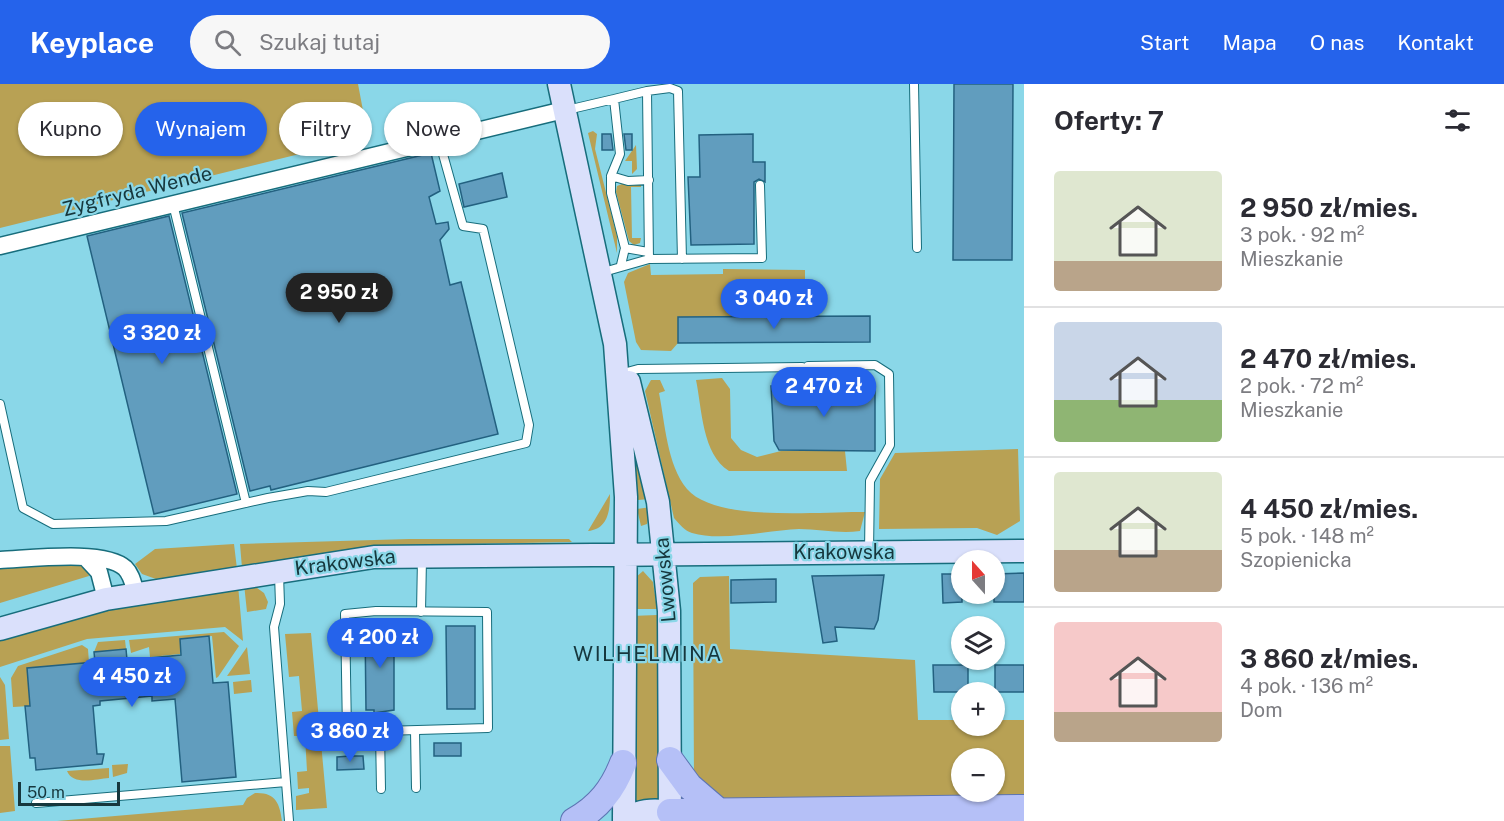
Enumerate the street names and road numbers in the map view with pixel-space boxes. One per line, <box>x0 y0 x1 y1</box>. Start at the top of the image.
street label: Zygfryda Wende <box>60 161 214 221</box>
street label: Lwowska <box>649 537 681 623</box>
street label: Krakowska <box>793 540 895 564</box>
street label: Krakowska <box>293 544 397 580</box>

